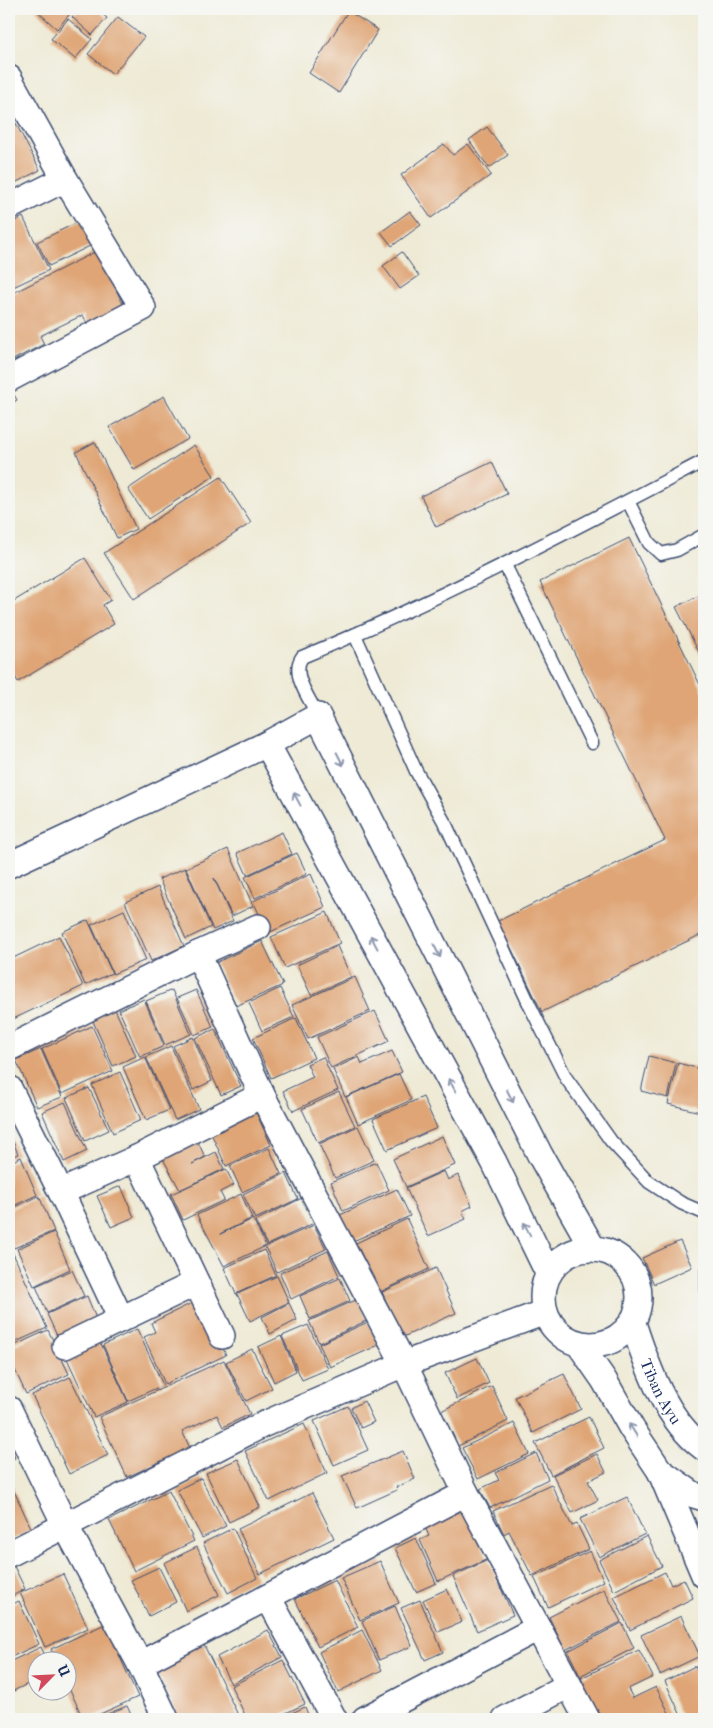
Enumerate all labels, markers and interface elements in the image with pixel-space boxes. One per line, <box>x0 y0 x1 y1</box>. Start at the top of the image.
one-way arrow <box>336 751 345 766</box>
one-way arrow <box>291 792 301 807</box>
one-way arrow <box>369 935 378 950</box>
one-way arrow <box>433 943 442 958</box>
one-way arrow <box>446 1078 456 1093</box>
one-way arrow <box>506 1088 515 1103</box>
one-way arrow <box>522 1222 531 1237</box>
street label: Tiban Ayu <box>637 1356 686 1428</box>
one-way arrow <box>628 1424 638 1438</box>
north arrow <box>28 1650 78 1700</box>
text: U <box>53 1662 73 1679</box>

